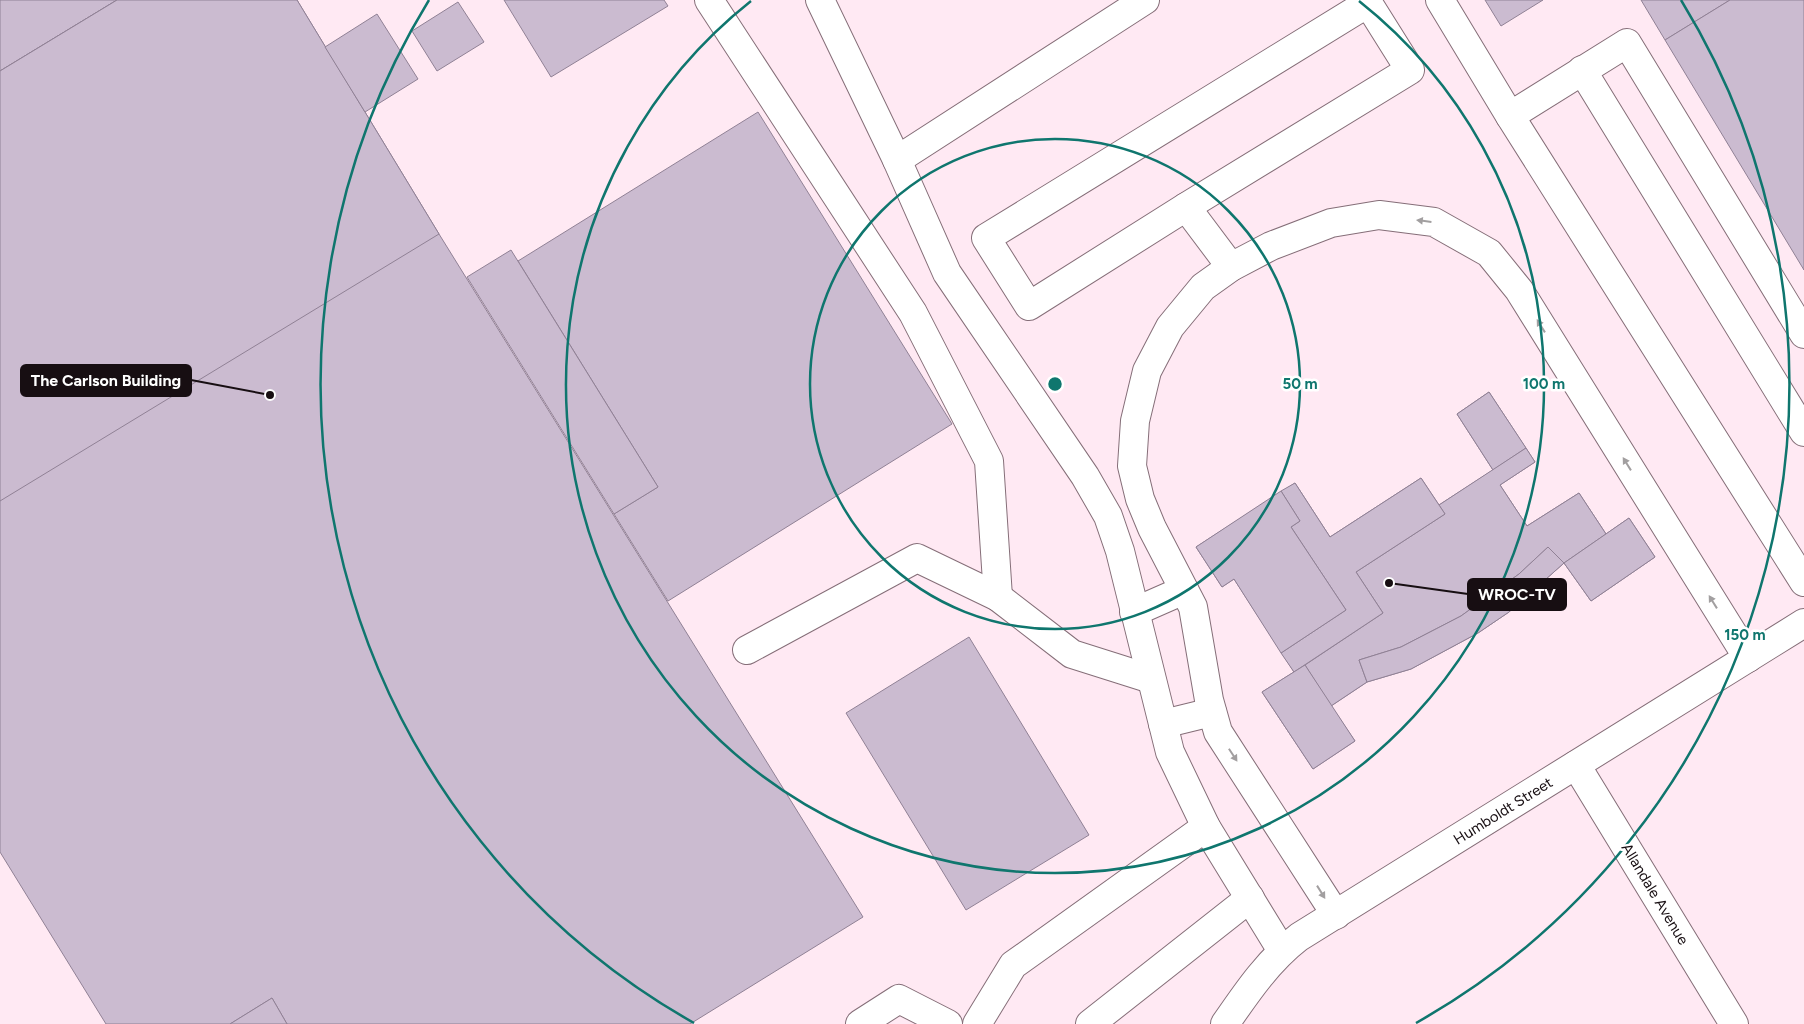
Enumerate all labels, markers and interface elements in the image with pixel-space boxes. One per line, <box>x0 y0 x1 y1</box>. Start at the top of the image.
one-way arrow <box>1416 217 1432 225</box>
one-way arrow <box>1537 319 1546 332</box>
callout: The Carlson Building <box>21 365 191 396</box>
text: The Carlson Building <box>31 371 181 390</box>
centre of rings <box>1046 375 1064 393</box>
text: 50 m <box>1282 375 1318 393</box>
text: 100 m <box>1523 375 1565 393</box>
one-way arrow <box>1623 457 1632 470</box>
callout: WROC-TV <box>1468 579 1566 610</box>
text: WROC-TV <box>1478 585 1556 604</box>
one-way arrow <box>1708 595 1718 608</box>
text: 150 m <box>1724 626 1766 644</box>
one-way arrow <box>1229 749 1238 762</box>
street label: Humboldt Street <box>1450 773 1556 849</box>
street label: Allandale Avenue <box>1618 840 1692 948</box>
one-way arrow <box>1317 885 1326 899</box>

